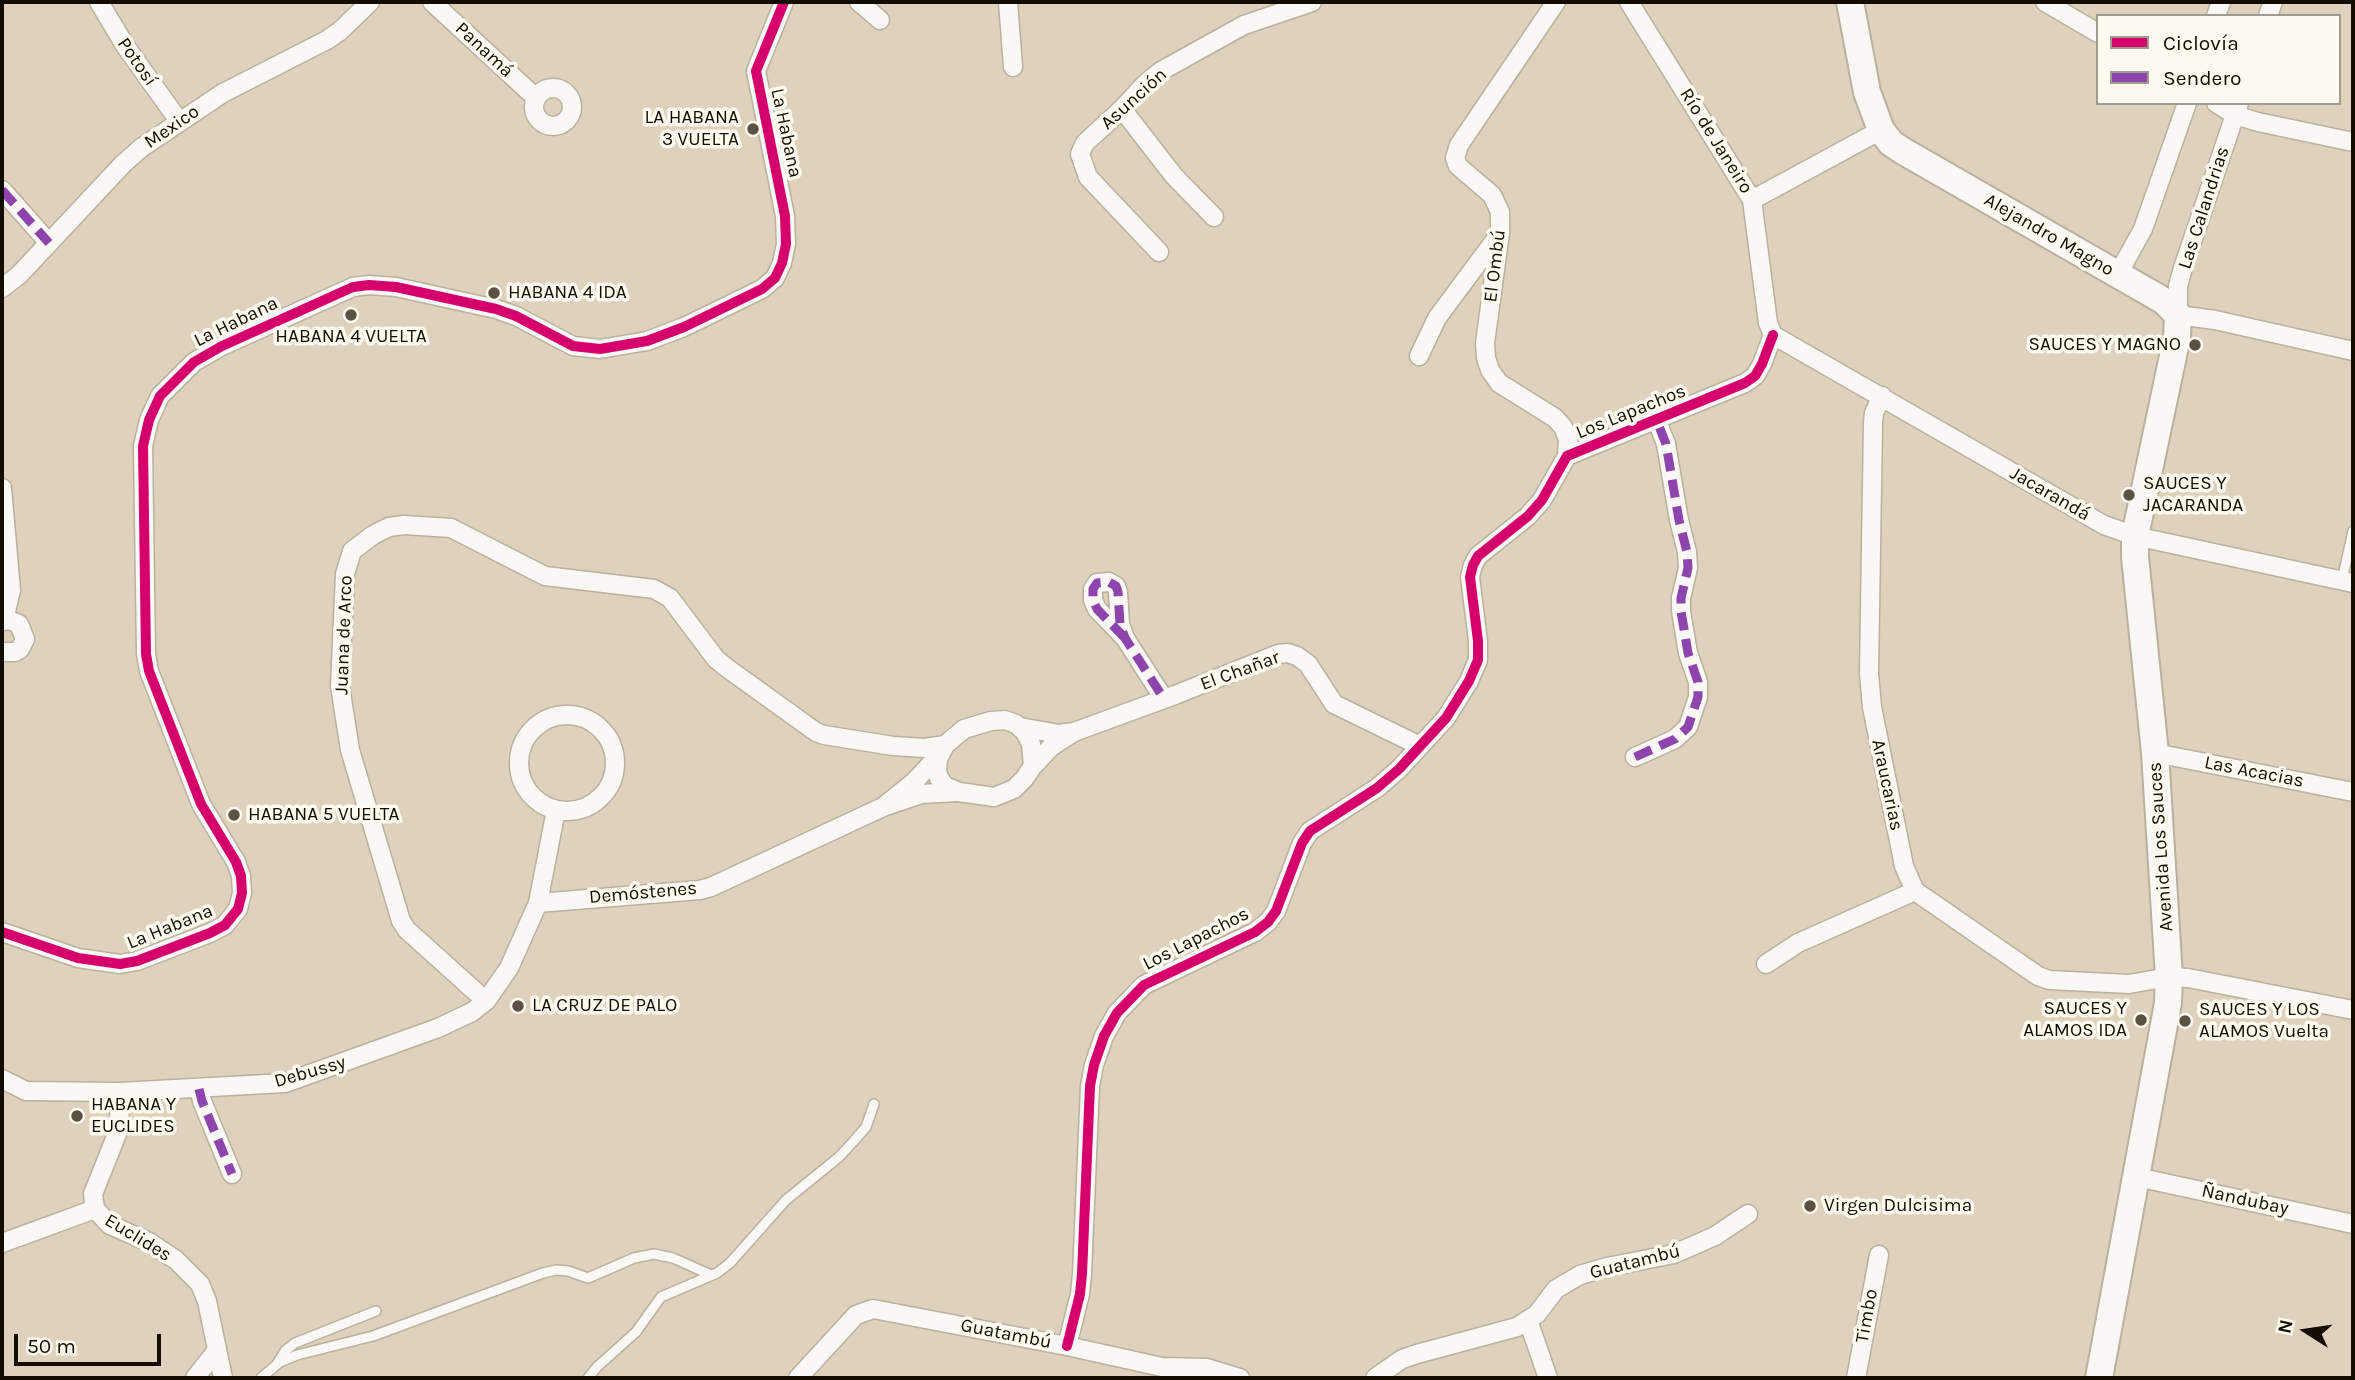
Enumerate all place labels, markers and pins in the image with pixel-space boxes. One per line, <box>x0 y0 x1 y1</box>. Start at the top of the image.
place label: LA HABANA 3 VUELTA <box>644 107 739 151</box>
marker: LA HABANA 3 VUELTA <box>745 121 761 137</box>
place label: HABANA 4 IDA <box>508 282 627 304</box>
marker: HABANA 4 IDA <box>486 285 502 301</box>
marker: HABANA 4 VUELTA <box>343 307 359 323</box>
place label: HABANA 4 VUELTA <box>275 326 427 348</box>
place label: SAUCES Y MAGNO <box>2028 334 2181 356</box>
marker: SAUCES Y MAGNO <box>2187 337 2203 353</box>
place label: SAUCES Y JACARANDA <box>2143 473 2243 517</box>
marker: SAUCES Y JACARANDA <box>2121 487 2137 503</box>
place label: HABANA 5 VUELTA <box>248 804 399 826</box>
marker: HABANA 5 VUELTA <box>226 807 242 823</box>
place label: LA CRUZ DE PALO <box>532 995 677 1017</box>
marker: LA CRUZ DE PALO <box>510 998 526 1014</box>
place label: SAUCES Y ALAMOS IDA <box>2023 998 2127 1042</box>
place label: SAUCES Y LOS ALAMOS Vuelta <box>2199 999 2329 1043</box>
marker: SAUCES Y ALAMOS IDA <box>2133 1012 2149 1028</box>
marker: SAUCES Y LOS ALAMOS Vuelta <box>2177 1013 2193 1029</box>
place label: HABANA Y EUCLIDES <box>91 1094 176 1138</box>
marker: HABANA Y EUCLIDES <box>69 1108 85 1124</box>
place label: Virgen Dulcisima <box>1824 1195 1972 1217</box>
marker: Virgen Dulcisima <box>1802 1198 1818 1214</box>

